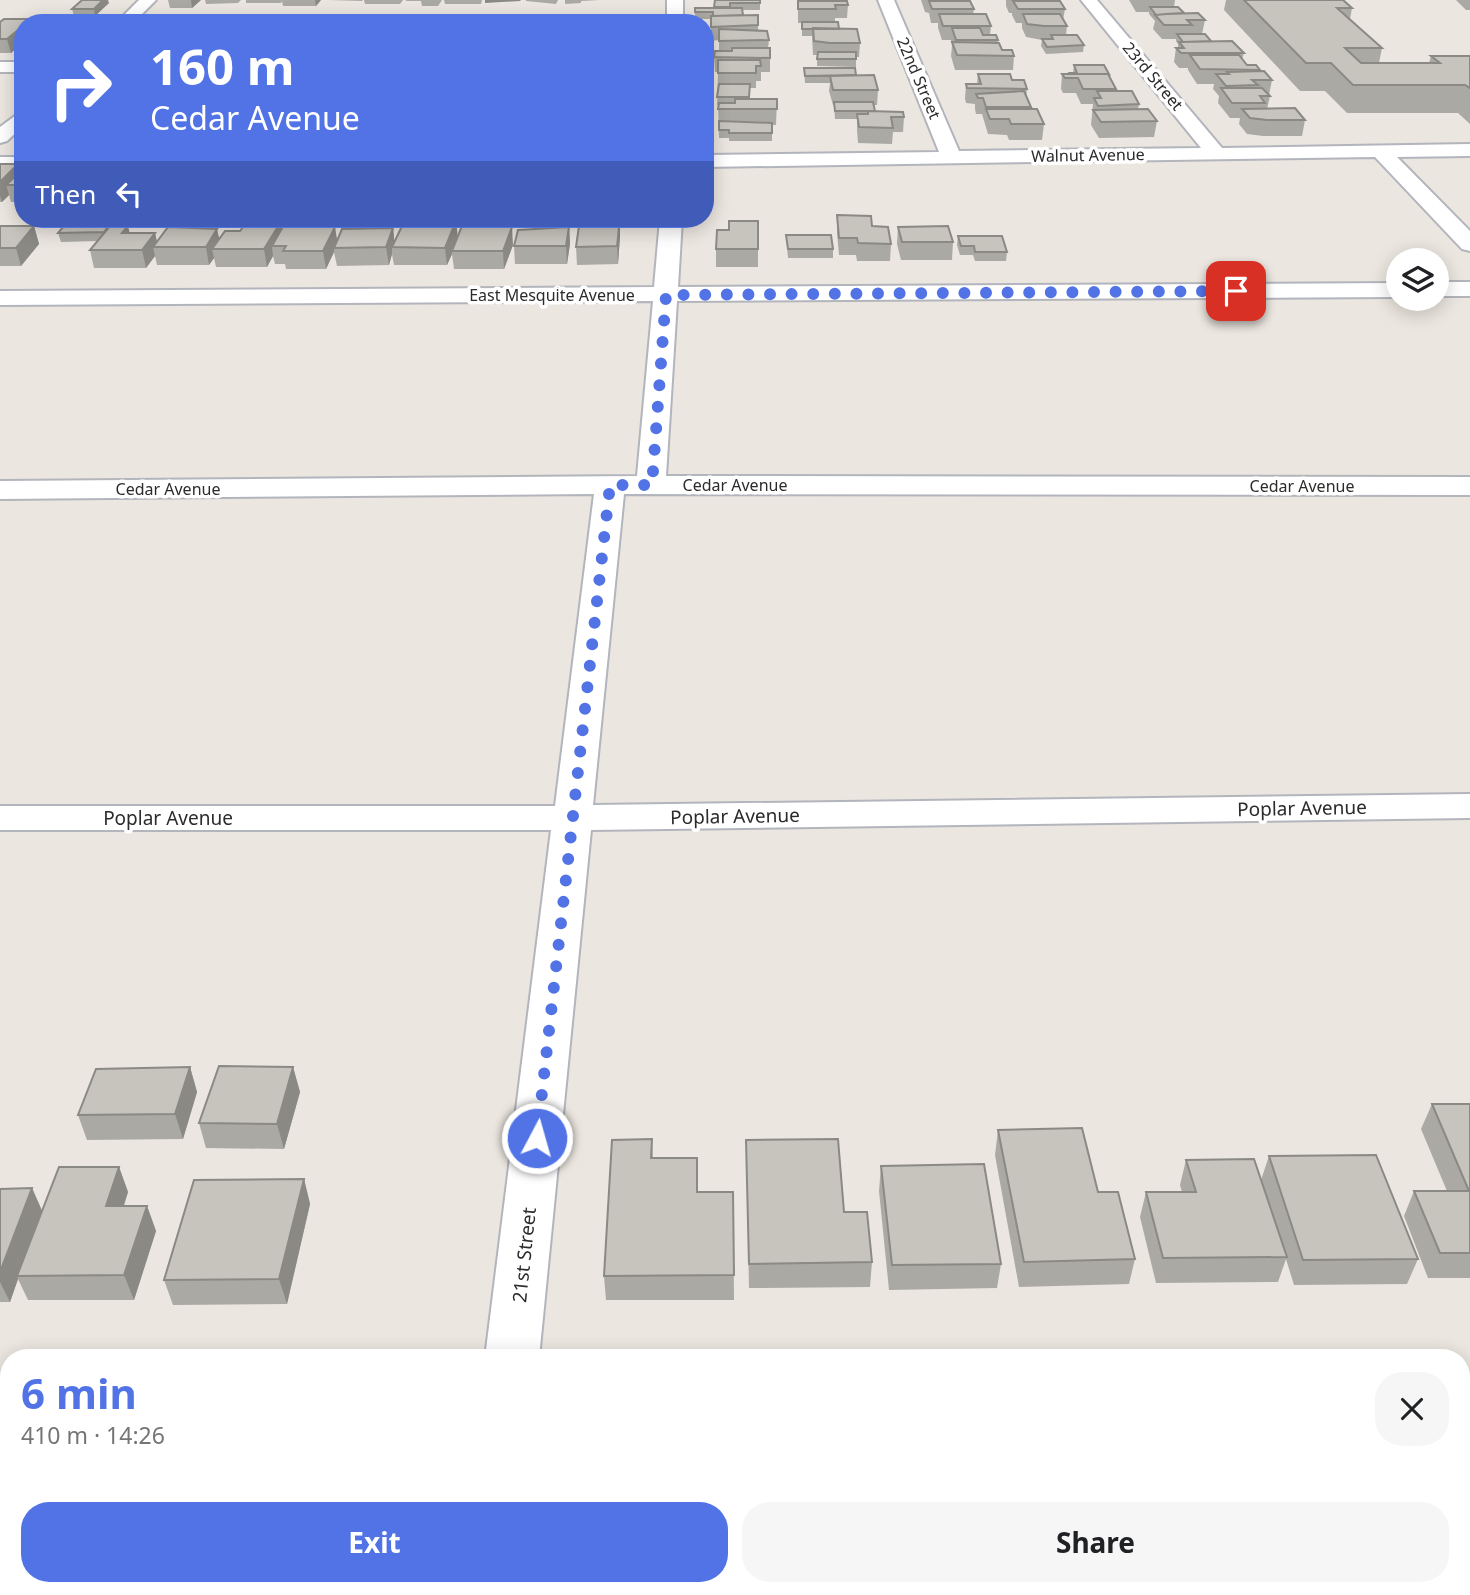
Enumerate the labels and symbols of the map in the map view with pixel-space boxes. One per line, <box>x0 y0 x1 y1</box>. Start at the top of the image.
street label: 22nd Street <box>892 34 946 122</box>
street label: 23rd Street <box>1118 37 1188 115</box>
street label: Walnut Avenue <box>1031 143 1145 167</box>
pin <box>1206 261 1266 321</box>
street label: East Mesquite Avenue <box>469 284 635 306</box>
street label: Cedar Avenue <box>683 474 787 496</box>
street label: Cedar Avenue <box>1250 475 1354 497</box>
street label: Cedar Avenue <box>116 478 220 500</box>
street label: Poplar Avenue <box>1237 794 1367 822</box>
street label: Poplar Avenue <box>670 802 800 830</box>
street label: Poplar Avenue <box>103 805 233 831</box>
position arrow <box>500 1101 574 1175</box>
street label: 21st Street <box>506 1206 542 1304</box>

